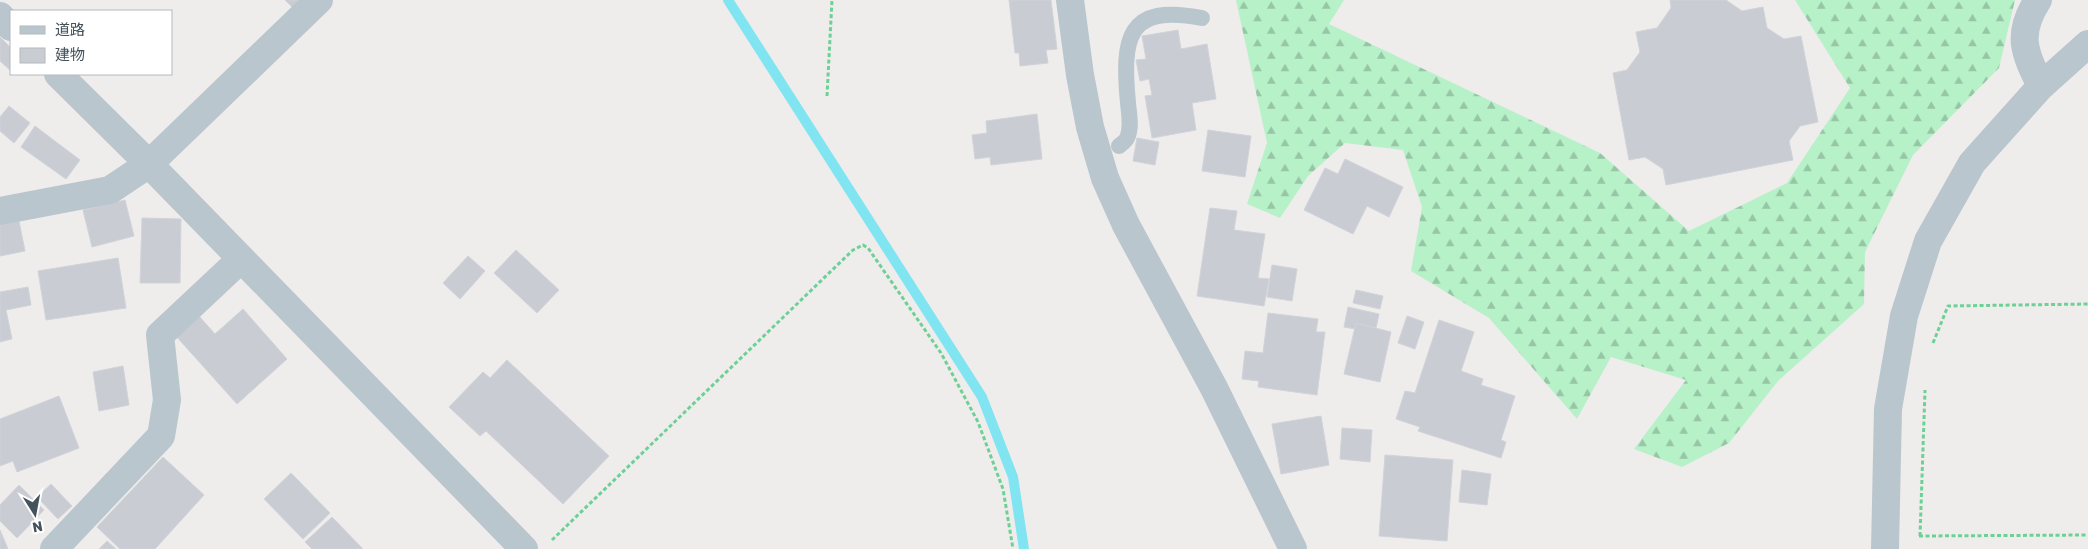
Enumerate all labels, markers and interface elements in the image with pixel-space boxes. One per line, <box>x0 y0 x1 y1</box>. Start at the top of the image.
legend <box>10 10 172 75</box>
text: 道路 <box>55 21 85 39</box>
text: 建物 <box>55 46 85 64</box>
north arrow <box>10 489 60 539</box>
text: N <box>31 517 44 536</box>

